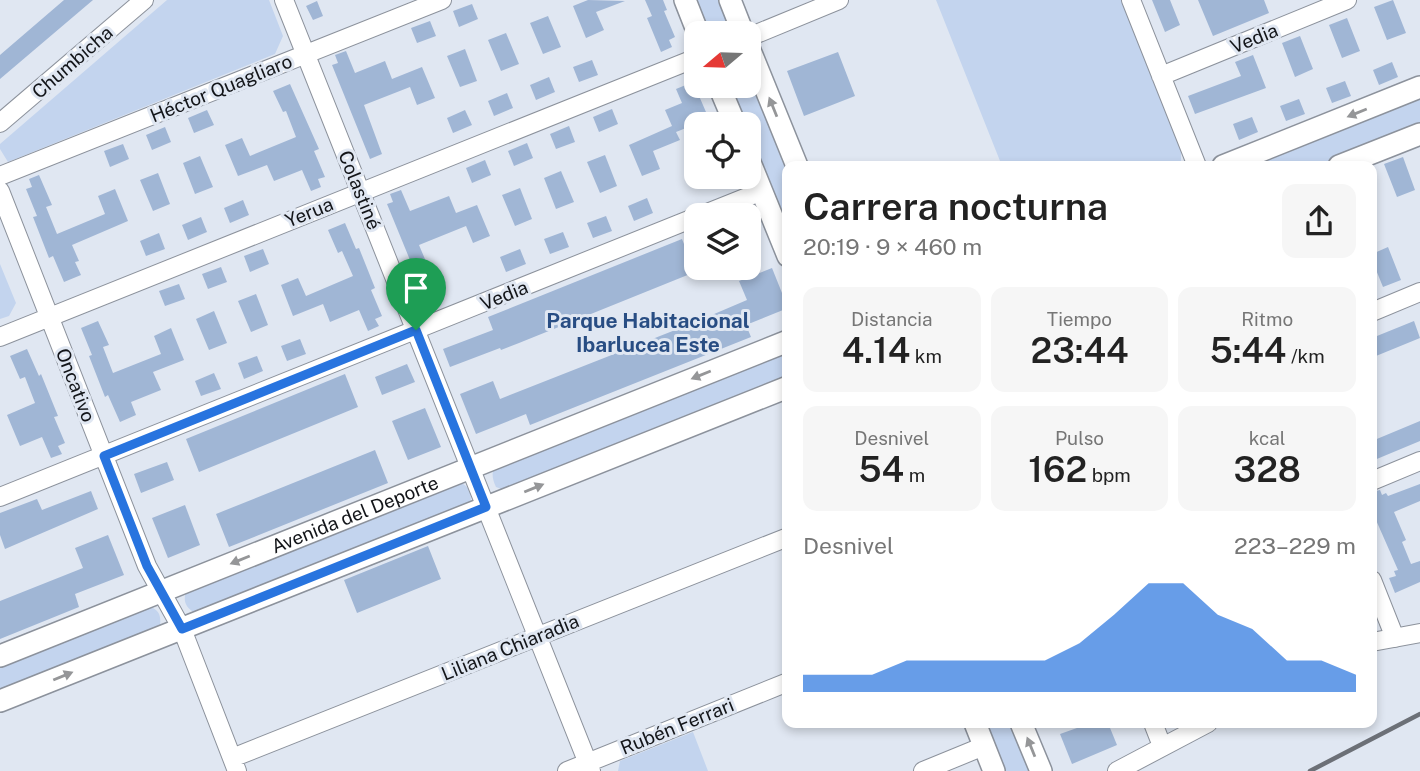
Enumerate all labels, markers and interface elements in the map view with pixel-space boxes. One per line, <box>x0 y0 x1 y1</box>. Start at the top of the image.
street label: Vedia <box>1227 19 1281 57</box>
street label: Chumbicha <box>27 21 117 103</box>
north arrow <box>684 21 761 98</box>
map controls <box>684 21 761 280</box>
street label: Héctor Quagliaro <box>147 49 295 127</box>
one-way arrow <box>767 97 778 118</box>
one-way arrow <box>1346 107 1367 118</box>
button: locate <box>684 112 761 189</box>
street label: Colastiné <box>334 147 386 233</box>
text: Carrera nocturna <box>803 184 1108 229</box>
button: share <box>1282 184 1356 258</box>
street label: Yerua <box>282 192 336 232</box>
button: layers <box>684 203 761 280</box>
text: 20:19 · 9 × 460 m <box>803 233 982 260</box>
pin <box>386 258 446 330</box>
icon: arrive <box>397 269 435 307</box>
street label: Vedia <box>477 276 531 314</box>
district label: Parque Habitacional Ibarlucea Este <box>546 308 750 357</box>
text: Distancia <box>851 308 933 330</box>
text: Tiempo <box>1047 308 1112 330</box>
text: Ritmo <box>1241 308 1293 330</box>
text: 4.14 <box>842 330 910 371</box>
text: 23:44 <box>1031 330 1128 371</box>
text: 5:44 <box>1210 330 1286 371</box>
street label: Oncativo <box>52 345 100 425</box>
text: km <box>910 345 942 367</box>
text: /km <box>1286 345 1325 367</box>
one-way arrow <box>691 370 712 381</box>
text: Desnivel <box>854 427 929 449</box>
text: Pulso <box>1055 427 1104 449</box>
text: kcal <box>1249 427 1286 449</box>
text: 54 <box>859 449 904 490</box>
text: 162 <box>1028 449 1087 490</box>
text: 328 <box>1233 449 1301 490</box>
text: m <box>904 464 925 486</box>
text: bpm <box>1087 464 1131 486</box>
street label: Avenida del Deporte <box>268 471 441 557</box>
one-way arrow <box>523 483 544 494</box>
text: Desnivel <box>803 532 894 559</box>
text: 223–229 m <box>1234 532 1356 559</box>
one-way arrow <box>229 555 250 566</box>
street label: Liliana Chiaradia <box>438 609 582 685</box>
one-way arrow <box>53 671 74 682</box>
street label: Rubén Ferrari <box>617 693 737 759</box>
one-way arrow <box>1025 736 1036 757</box>

